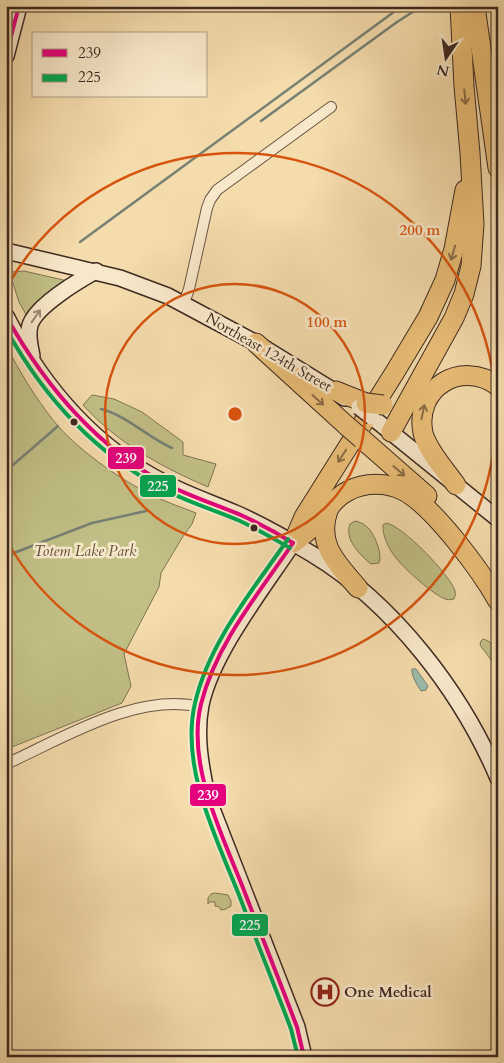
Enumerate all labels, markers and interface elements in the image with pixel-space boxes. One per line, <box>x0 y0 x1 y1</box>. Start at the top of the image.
legend <box>32 32 208 98</box>
north arrow <box>422 32 472 82</box>
text: 239 <box>78 43 101 63</box>
text: N <box>435 60 451 81</box>
text: 225 <box>78 67 101 87</box>
one-way arrow <box>460 88 470 104</box>
text: 200 m <box>400 220 441 240</box>
one-way arrow <box>448 244 457 260</box>
street label: Northeast 124th Street <box>202 308 336 396</box>
one-way arrow <box>31 309 41 323</box>
text: 100 m <box>307 312 348 332</box>
one-way arrow <box>311 394 324 406</box>
centre of rings <box>226 405 244 423</box>
one-way arrow <box>419 405 428 421</box>
unlabelled marker <box>69 417 79 427</box>
line badge: 239 <box>107 446 145 470</box>
text: 239 <box>115 449 137 468</box>
one-way arrow <box>336 449 347 463</box>
one-way arrow <box>392 465 405 477</box>
line badge: 225 <box>139 474 177 498</box>
text: 225 <box>147 477 169 496</box>
unlabelled marker <box>249 523 259 533</box>
park label: Totem Lake Park <box>34 541 137 561</box>
line badge: 239 <box>189 783 227 807</box>
text: 239 <box>197 786 219 805</box>
line badge: 225 <box>231 913 269 937</box>
text: 225 <box>239 916 261 935</box>
hospital icon: One Medical <box>310 977 340 1007</box>
place label: One Medical <box>344 982 432 1002</box>

